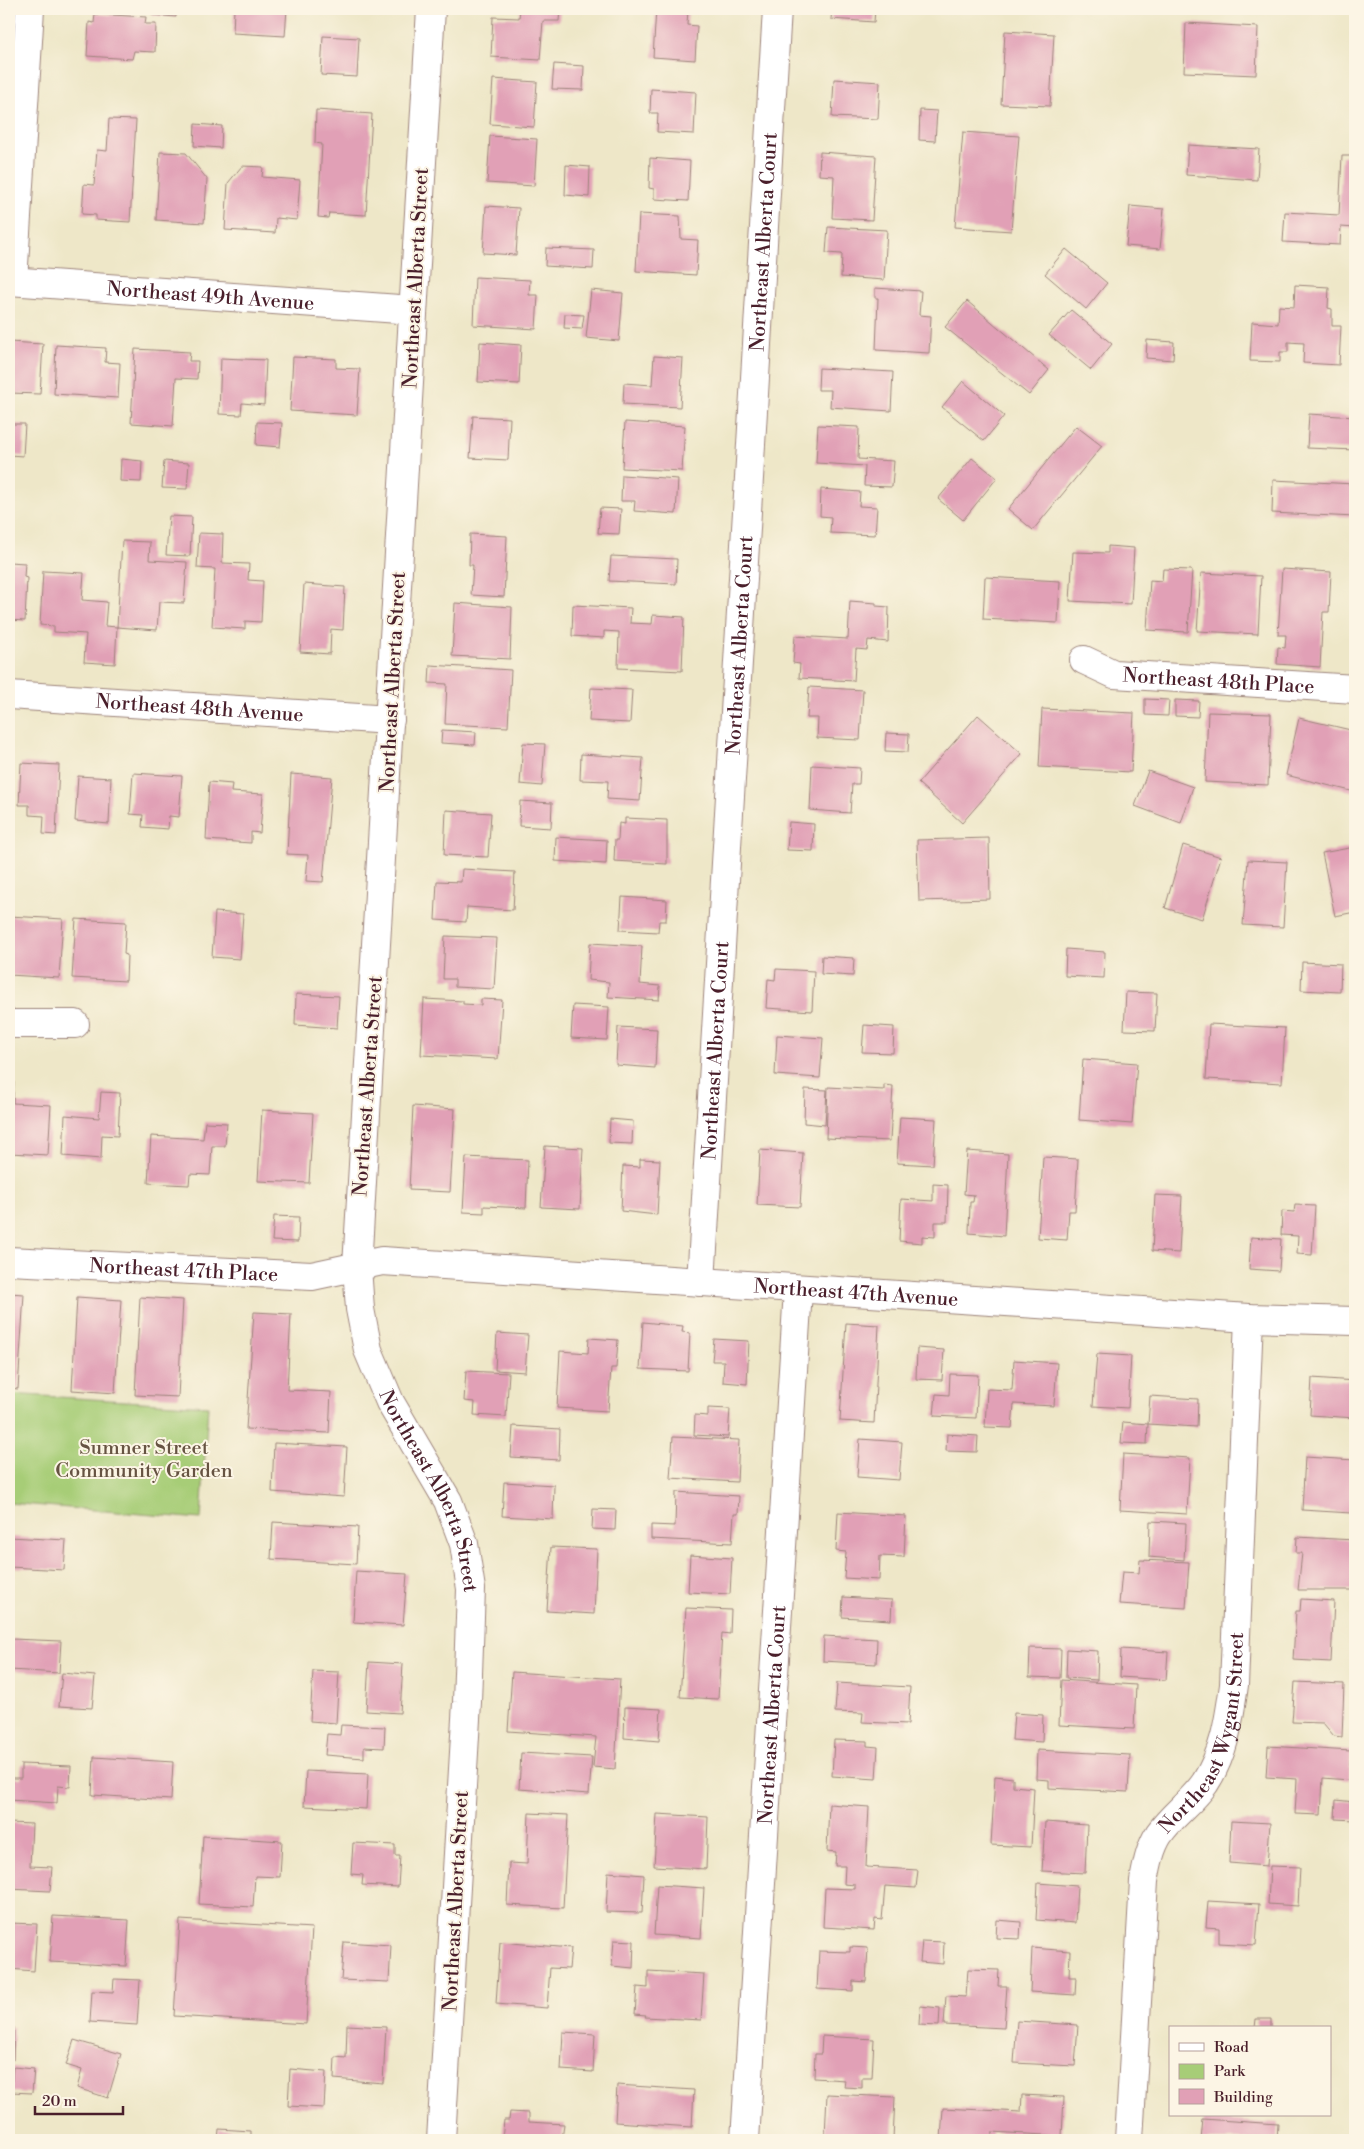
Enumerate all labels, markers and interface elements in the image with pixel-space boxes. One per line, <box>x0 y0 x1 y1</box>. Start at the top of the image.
street label: Northeast Alberta Court <box>746 132 784 352</box>
street label: Northeast Alberta Street <box>398 167 435 389</box>
street label: Northeast 49th Avenue <box>106 277 315 317</box>
street label: Northeast Alberta Court <box>722 535 760 755</box>
street label: Northeast Alberta Street <box>375 571 412 793</box>
street label: Northeast 48th Place <box>1122 664 1315 700</box>
street label: Northeast 48th Avenue <box>95 690 304 728</box>
street label: Northeast Alberta Court <box>697 940 735 1161</box>
street label: Northeast Alberta Street <box>348 975 389 1197</box>
street label: Northeast 47th Place <box>89 1254 279 1288</box>
street label: Northeast 47th Avenue <box>753 1274 959 1313</box>
street label: Northeast Alberta Street <box>372 1387 482 1594</box>
park label: Sumner Street Community Garden <box>55 1436 233 1484</box>
street label: Northeast Alberta Court <box>754 1605 792 1825</box>
street label: Northeast Wygant Street <box>1153 1632 1250 1839</box>
street label: Northeast Alberta Street <box>438 1790 475 2012</box>
legend <box>1169 2026 1332 2116</box>
text: Road <box>1214 2038 1249 2057</box>
text: Park <box>1214 2062 1246 2081</box>
scale bar <box>35 2084 122 2116</box>
text: Building <box>1213 2088 1273 2107</box>
text: 20 m <box>42 2092 77 2111</box>

